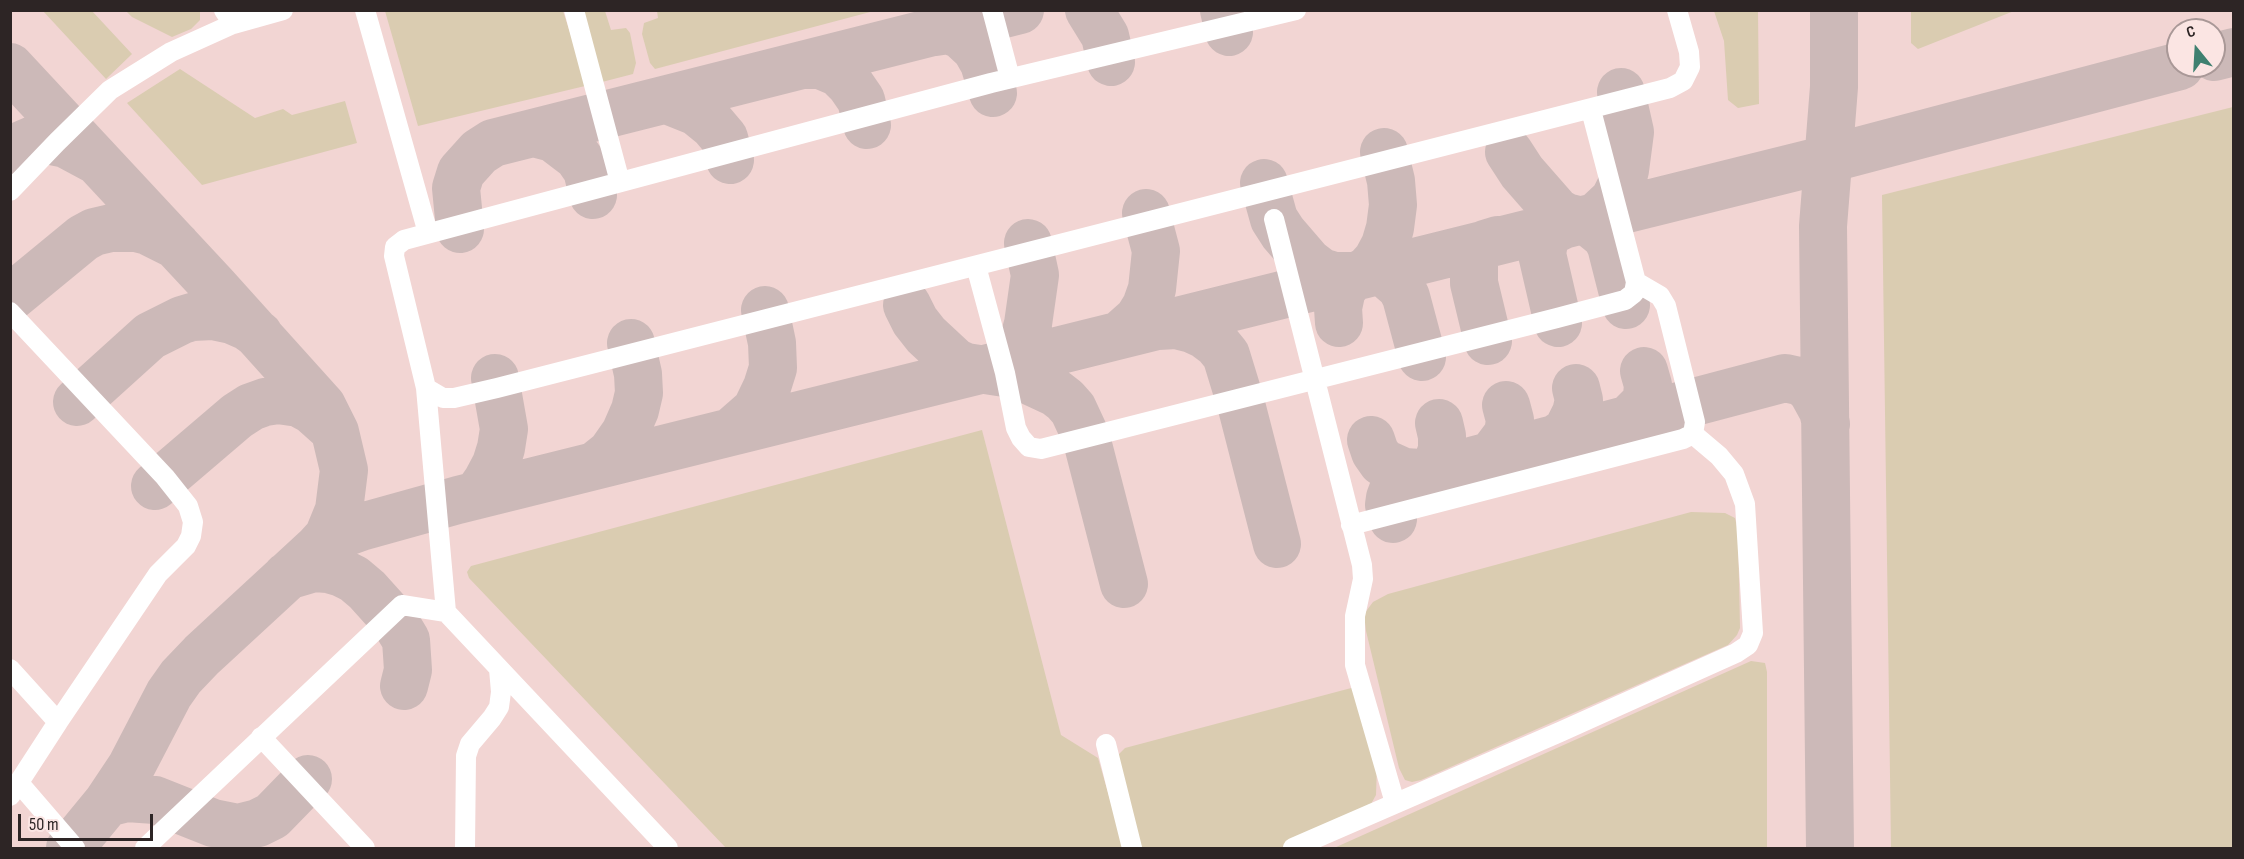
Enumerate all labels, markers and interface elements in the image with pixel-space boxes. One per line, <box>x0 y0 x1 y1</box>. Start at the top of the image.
north arrow <box>2166 18 2226 78</box>
text: С <box>2184 22 2198 43</box>
scale bar <box>21 802 156 840</box>
text: 50 m <box>29 814 59 835</box>

